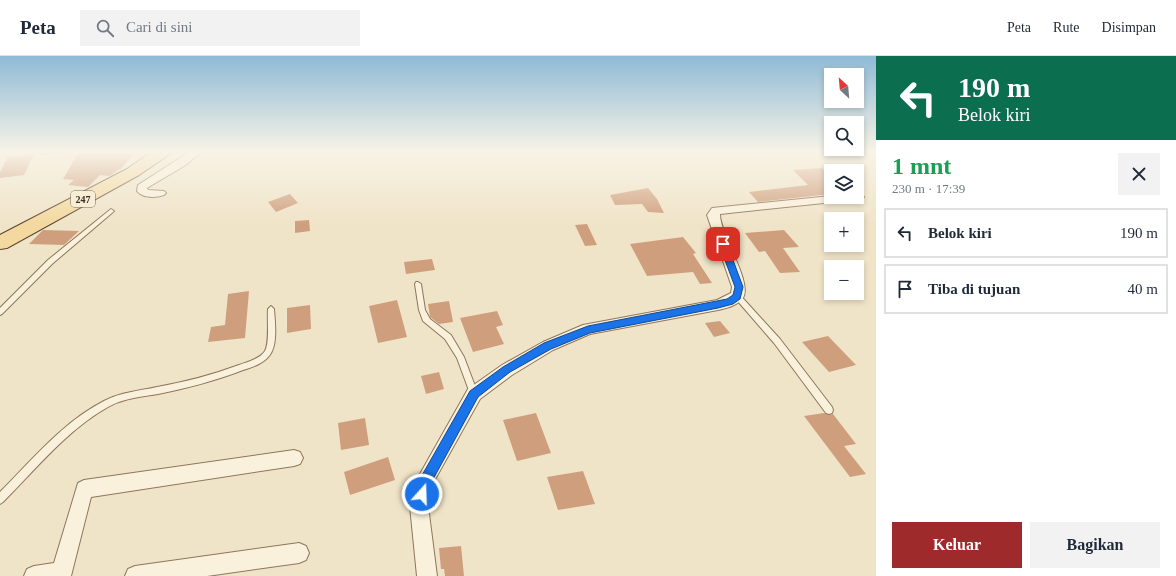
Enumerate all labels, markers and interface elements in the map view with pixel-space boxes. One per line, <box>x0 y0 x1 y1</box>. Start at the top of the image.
search box <box>80 10 360 46</box>
text: Peta <box>20 17 56 38</box>
icon: search <box>94 17 116 39</box>
text: Cari di sini <box>126 19 193 35</box>
text: Peta <box>1007 20 1031 35</box>
text: Rute <box>1053 20 1080 35</box>
text: Disimpan <box>1102 20 1156 35</box>
north arrow <box>824 68 864 108</box>
map controls <box>824 68 864 300</box>
icon: left <box>892 72 944 124</box>
text: 190 m <box>958 72 1030 103</box>
text: Belok kiri <box>958 105 1031 125</box>
button: search <box>824 116 864 156</box>
text: 1 mnt <box>892 153 951 179</box>
button: close <box>1118 153 1160 195</box>
button: layers <box>824 164 864 204</box>
text: 230 m · 17:39 <box>892 181 965 196</box>
road number: 247 <box>71 191 95 207</box>
button: + <box>824 212 864 252</box>
icon: left <box>894 222 916 244</box>
text: Belok kiri <box>928 225 992 241</box>
text: 190 m <box>1120 225 1158 241</box>
pin <box>706 227 740 261</box>
icon: arrive <box>712 233 734 255</box>
button: − <box>824 260 864 300</box>
icon: arrive <box>894 278 916 300</box>
text: Tiba di tujuan <box>928 281 1020 297</box>
text: 40 m <box>1128 281 1158 297</box>
position arrow <box>401 473 443 515</box>
button: Keluar <box>892 522 1022 568</box>
button: Bagikan <box>1030 522 1160 568</box>

